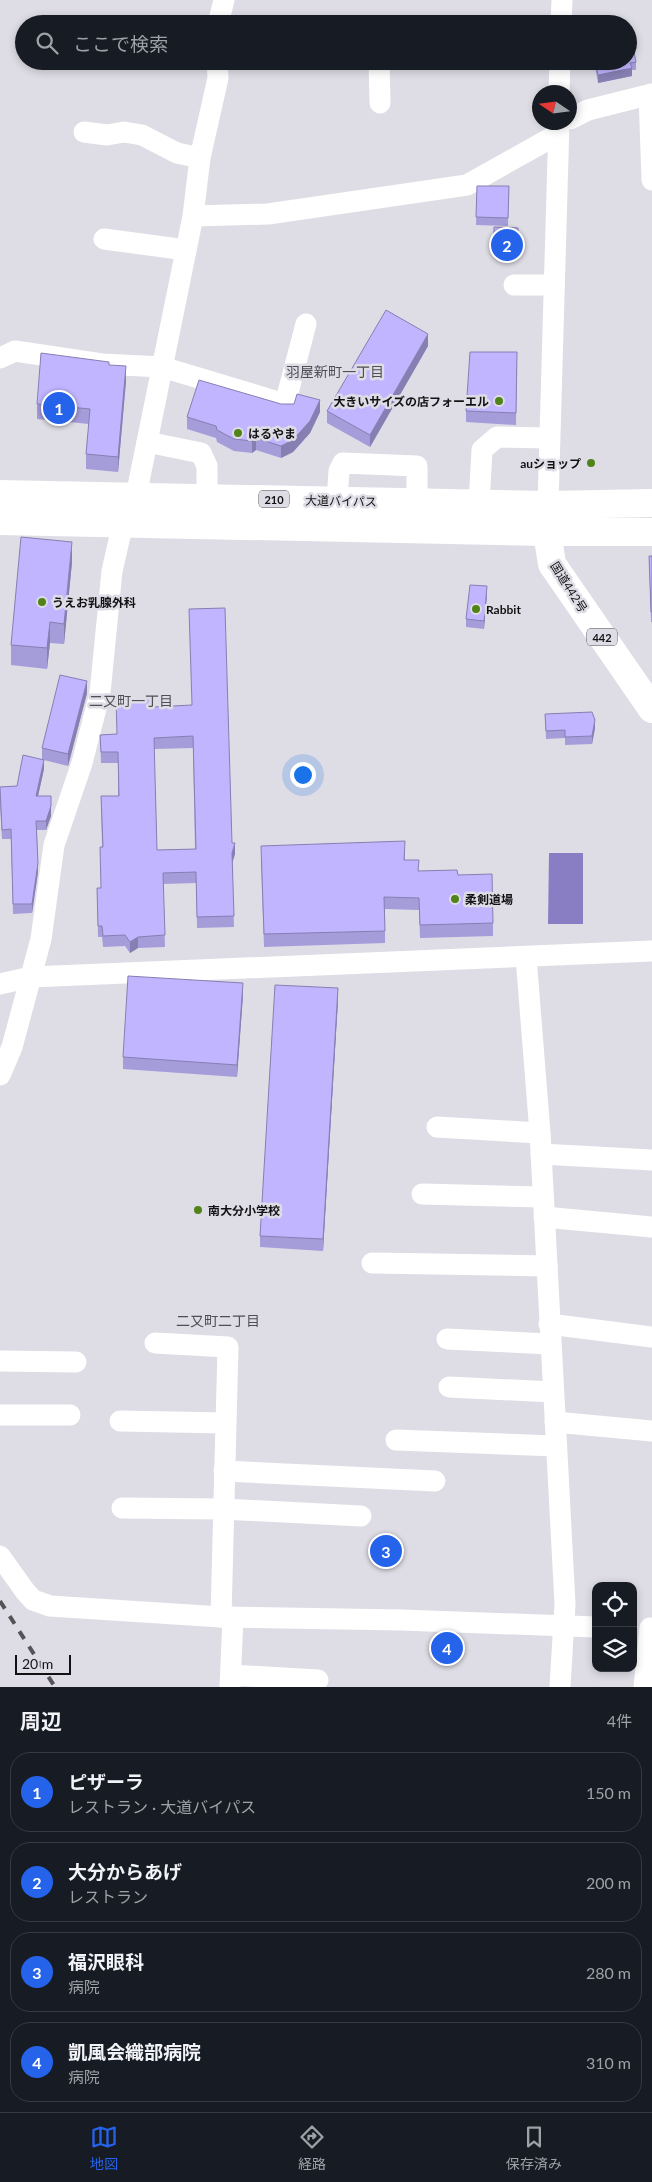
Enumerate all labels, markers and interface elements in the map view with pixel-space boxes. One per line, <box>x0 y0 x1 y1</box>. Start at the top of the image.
search box <box>15 15 637 70</box>
icon: search <box>33 29 61 57</box>
text: ここで検索 <box>73 32 168 55</box>
north arrow <box>532 85 577 130</box>
pin: 2 <box>491 226 523 264</box>
district label: 羽屋新町一丁目 <box>286 363 384 380</box>
pin: 1 <box>43 389 75 427</box>
place label: 大きいサイズの店フォーエル <box>333 394 489 409</box>
marker: 大きいサイズの店フォーエル <box>493 395 505 407</box>
place label: はるやま <box>248 426 296 441</box>
marker: はるやま <box>232 427 244 439</box>
place label: auショップ <box>520 456 581 471</box>
marker: auショップ <box>585 457 597 469</box>
road number: 210 <box>259 490 289 508</box>
street label: 大道バイパス <box>305 493 377 509</box>
street label: 国道442号 <box>548 559 590 615</box>
place label: うえお乳腺外科 <box>52 595 136 610</box>
marker: うえお乳腺外科 <box>36 596 48 608</box>
place label: Rabbit <box>486 602 521 617</box>
marker: Rabbit <box>470 603 482 615</box>
road number: 442 <box>587 628 617 646</box>
district label: 二又町一丁目 <box>89 692 173 709</box>
your location <box>290 762 316 788</box>
place label: 柔剣道場 <box>465 892 513 907</box>
marker: 柔剣道場 <box>449 893 461 905</box>
place label: 南大分小学校 <box>208 1203 280 1218</box>
marker: 南大分小学校 <box>192 1204 204 1216</box>
district label: 二又町二丁目 <box>176 1312 260 1329</box>
pin: 3 <box>370 1532 402 1570</box>
map controls <box>592 1582 637 1672</box>
button: locate <box>592 1582 637 1627</box>
button: layers <box>592 1627 637 1672</box>
pin: 4 <box>431 1629 463 1667</box>
scale bar <box>15 1652 71 1675</box>
text: 20 m <box>22 1655 53 1672</box>
text: 周辺 <box>20 1708 62 1733</box>
text: 4件 <box>607 1711 632 1730</box>
text: ピザーラ <box>68 1770 144 1793</box>
text: 1 <box>32 1783 42 1802</box>
text: 150 m <box>586 1783 631 1802</box>
text: レストラン · 大道バイパス <box>68 1797 256 1816</box>
text: 大分からあげ <box>68 1860 182 1883</box>
text: 2 <box>32 1873 42 1892</box>
text: 200 m <box>586 1873 631 1892</box>
text: レストラン <box>68 1887 148 1906</box>
text: 福沢眼科 <box>68 1950 144 1973</box>
text: 3 <box>32 1963 42 1982</box>
text: 280 m <box>586 1963 631 1982</box>
text: 病院 <box>68 1977 100 1996</box>
text: 凱風会織部病院 <box>68 2040 201 2063</box>
text: 4 <box>32 2053 42 2072</box>
text: 310 m <box>586 2053 631 2072</box>
text: 病院 <box>68 2067 100 2086</box>
tab: 地図 <box>90 2123 118 2173</box>
tab: 経路 <box>298 2123 326 2173</box>
tab: 保存済み <box>506 2123 562 2173</box>

